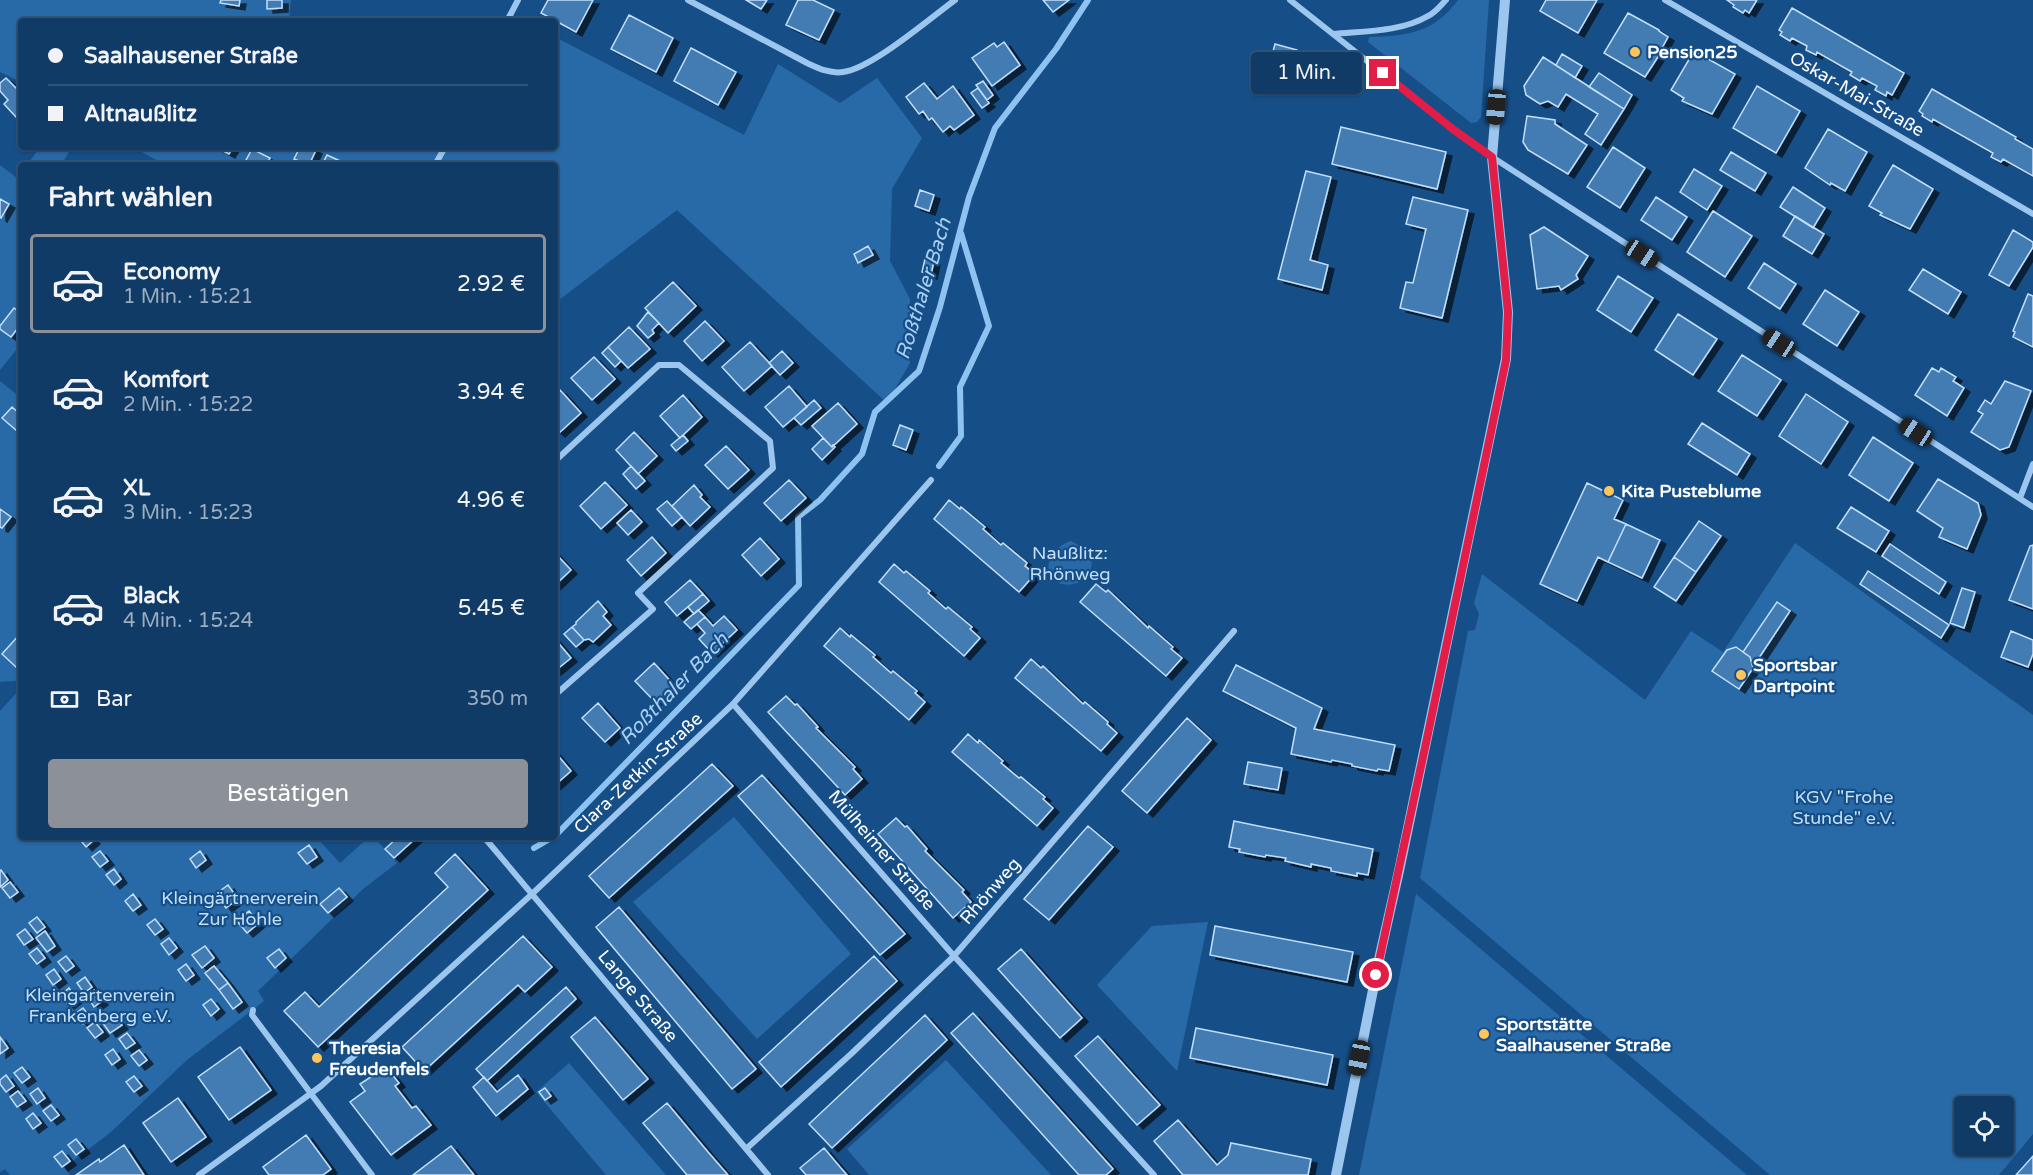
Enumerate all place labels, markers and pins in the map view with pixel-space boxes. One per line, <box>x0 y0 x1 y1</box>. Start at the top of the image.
place label: Pension25 <box>1647 41 1738 63</box>
marker: Pension25 <box>1628 45 1642 59</box>
place label: Kita Pusteblume <box>1621 480 1761 502</box>
marker: Kita Pusteblume <box>1602 484 1616 498</box>
place label: Sportsbar Dartpoint <box>1753 654 1838 697</box>
marker: Sportsbar Dartpoint <box>1734 668 1748 682</box>
place label: Sportstätte Saalhausener Straße <box>1496 1013 1671 1056</box>
marker: Sportstätte Saalhausener Straße <box>1477 1027 1491 1041</box>
place label: Theresia Freudenfels <box>328 1037 430 1080</box>
marker: Theresia Freudenfels <box>310 1051 324 1065</box>

